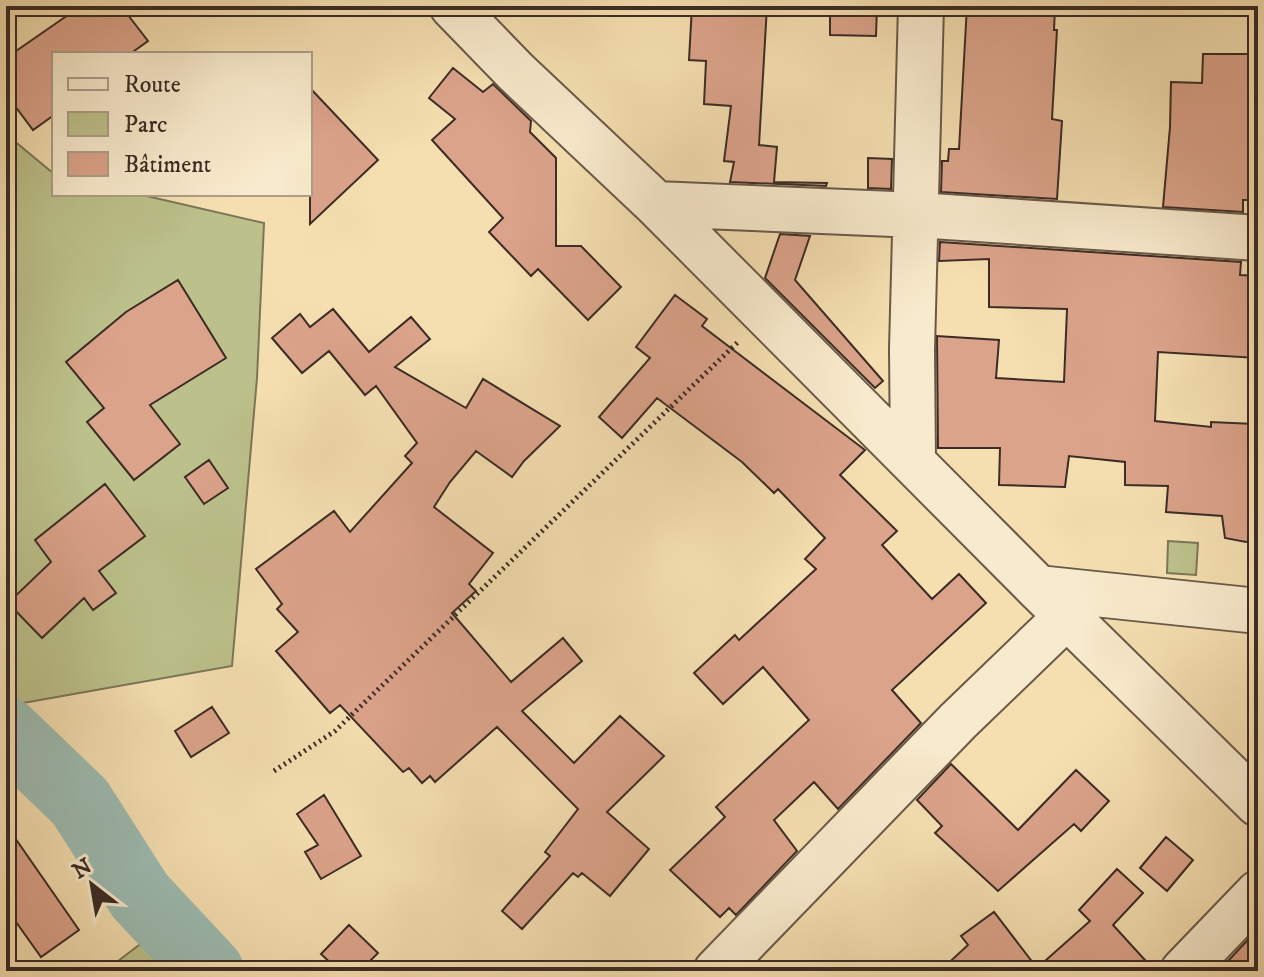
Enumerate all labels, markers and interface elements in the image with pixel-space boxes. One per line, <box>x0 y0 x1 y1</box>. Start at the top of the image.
legend <box>52 52 312 196</box>
text: Route <box>124 70 181 100</box>
text: Parc <box>124 110 167 140</box>
text: Bâtiment <box>124 150 212 180</box>
north arrow <box>52 845 132 925</box>
text: N <box>68 853 97 885</box>

